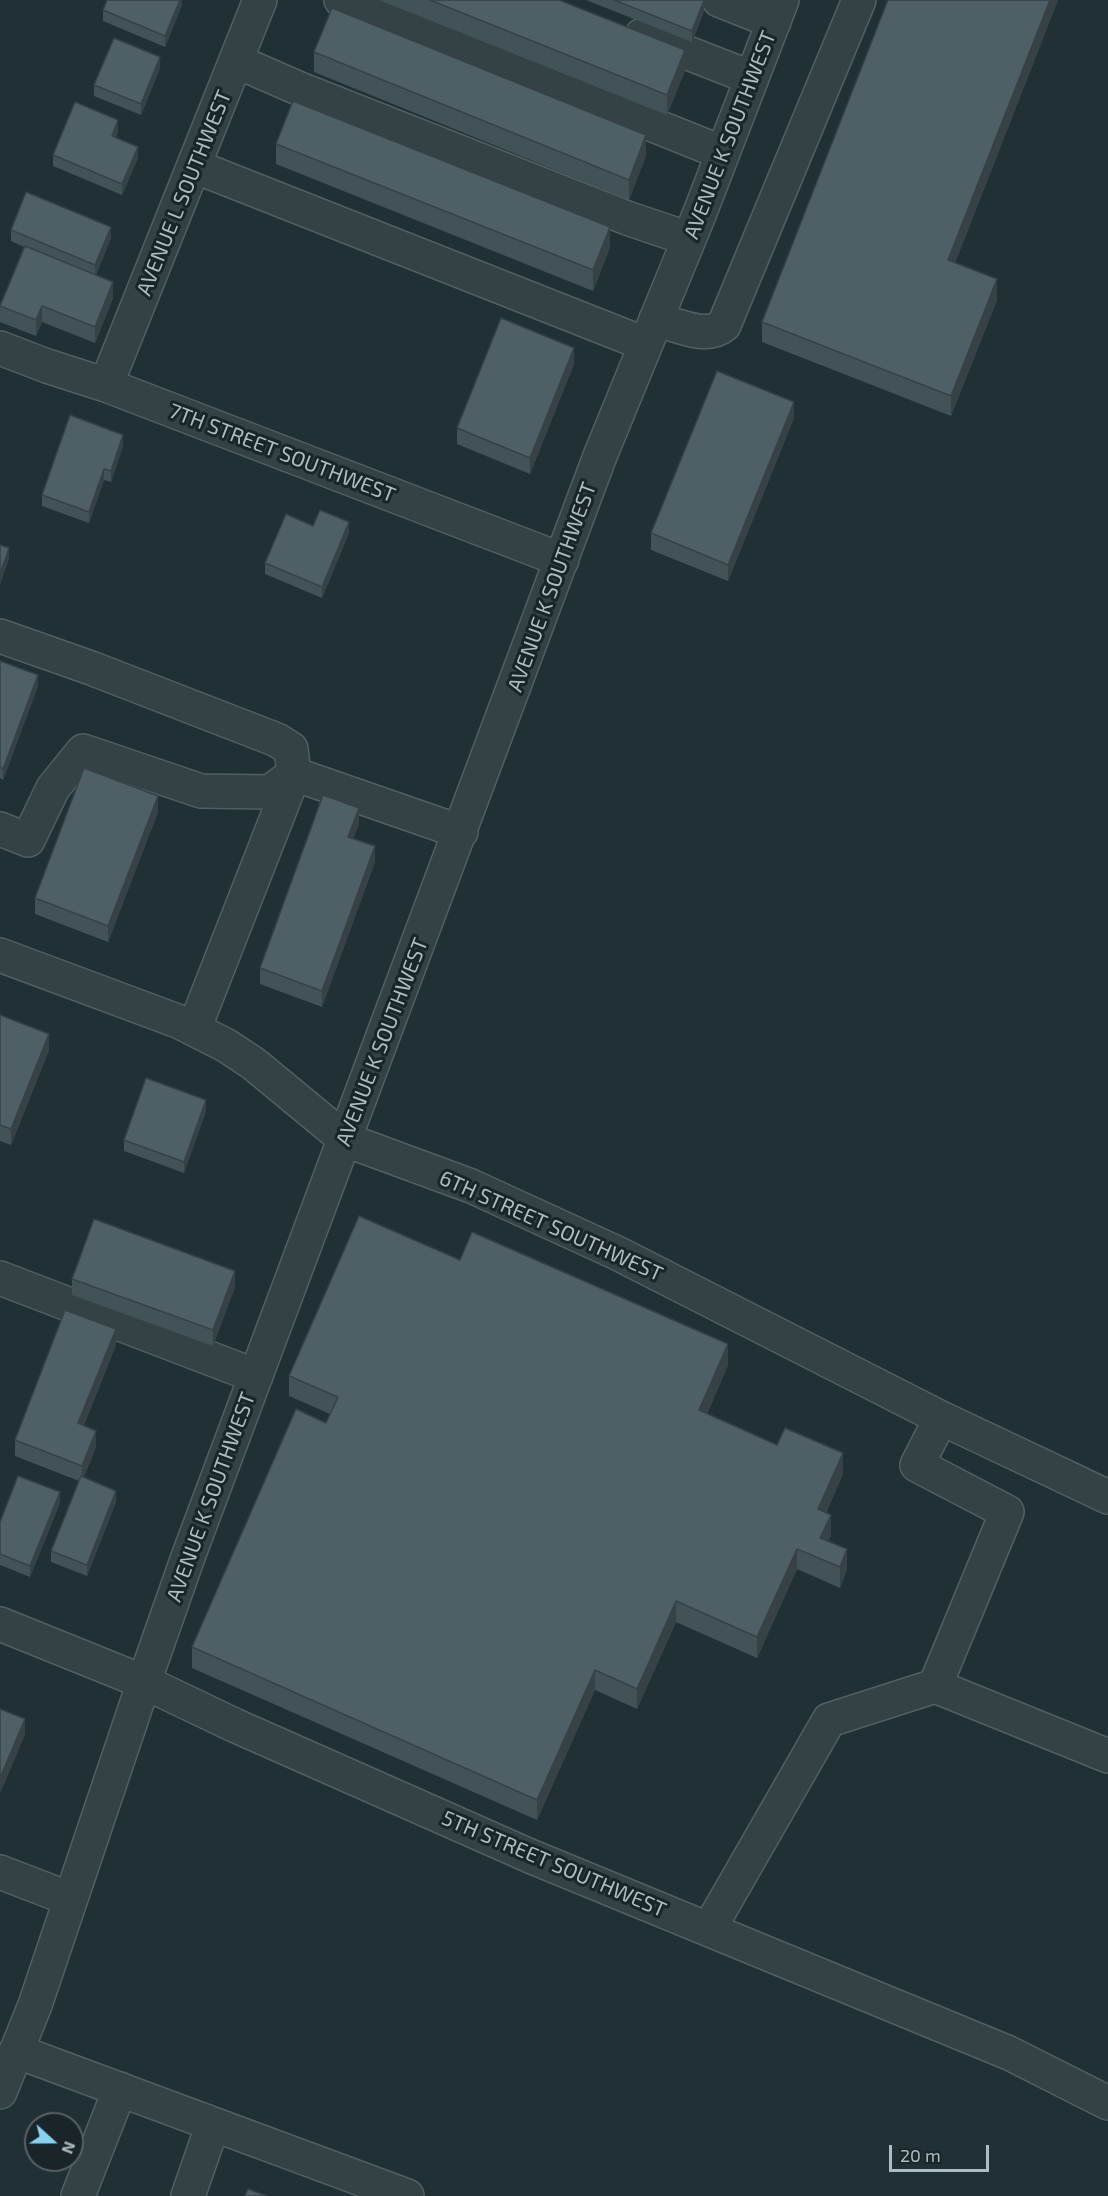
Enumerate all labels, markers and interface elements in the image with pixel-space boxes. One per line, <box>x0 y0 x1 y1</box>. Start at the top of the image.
street label: AVENUE K SOUTHWEST <box>679 27 781 243</box>
street label: AVENUE L SOUTHWEST <box>131 87 237 299</box>
street label: 7TH STREET SOUTHWEST <box>165 398 399 508</box>
street label: AVENUE K SOUTHWEST <box>502 479 602 695</box>
street label: AVENUE K SOUTHWEST <box>331 934 433 1150</box>
street label: 6TH STREET SOUTHWEST <box>435 1165 667 1287</box>
street label: AVENUE K SOUTHWEST <box>161 1389 261 1605</box>
street label: 5TH STREET SOUTHWEST <box>438 1805 670 1923</box>
north arrow <box>24 2112 84 2172</box>
scale bar <box>892 2133 992 2171</box>
text: N <box>58 2139 80 2157</box>
text: 20 m <box>900 2144 941 2166</box>

